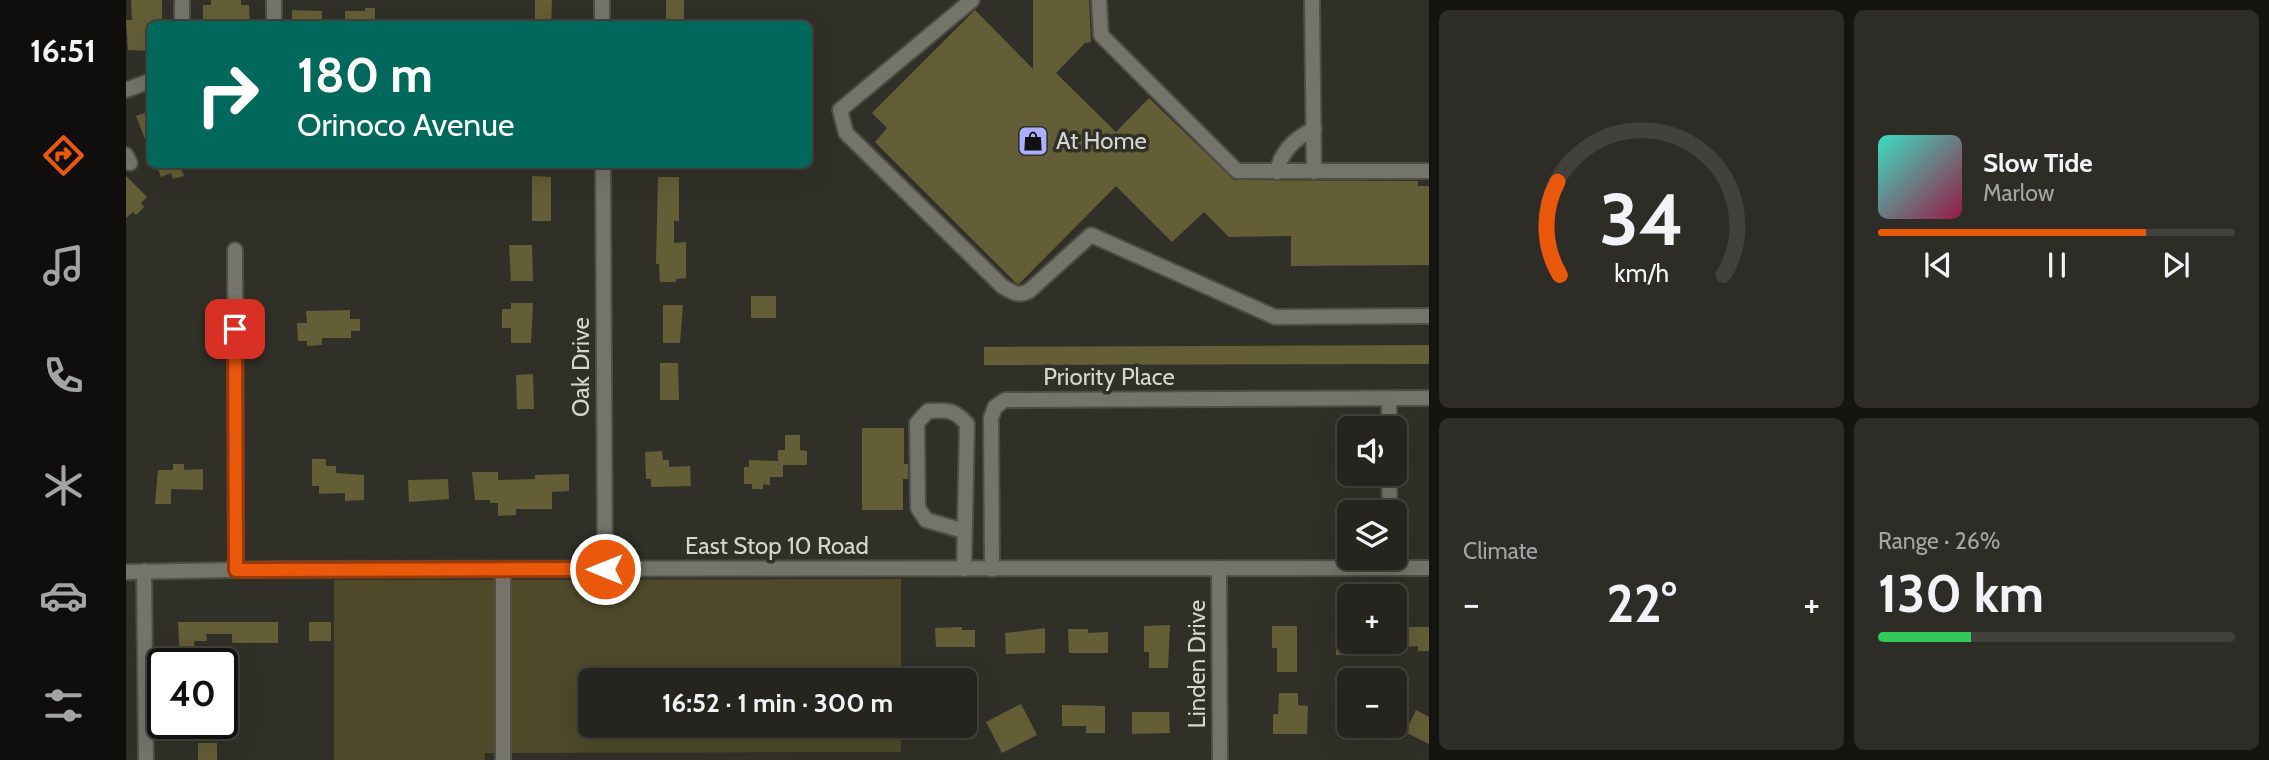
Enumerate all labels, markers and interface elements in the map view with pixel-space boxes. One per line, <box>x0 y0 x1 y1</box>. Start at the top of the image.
text: 16:51 <box>30 31 96 70</box>
text: 180 m <box>297 45 433 104</box>
icon: right <box>182 49 273 140</box>
text: Orinoco Avenue <box>297 105 514 144</box>
shop icon: At Home <box>1016 124 1050 158</box>
place label: At Home <box>1056 126 1147 155</box>
icon: directions <box>39 131 88 180</box>
text: Slow Tide <box>1983 147 2093 179</box>
text: 34 <box>1599 176 1684 264</box>
text: Marlow <box>1983 179 2054 207</box>
icon: music <box>39 241 88 290</box>
icon: previous <box>1919 246 1957 284</box>
icon: pause <box>2038 246 2076 284</box>
icon: next <box>2157 246 2195 284</box>
text: km/h <box>1614 258 1669 288</box>
pin <box>205 299 265 359</box>
icon: arrive <box>216 310 254 348</box>
street label: Oak Drive <box>566 317 595 417</box>
icon: phone <box>39 351 88 400</box>
street label: Priority Place <box>1043 362 1175 391</box>
map controls <box>1337 416 1407 738</box>
button: sound <box>1337 416 1407 486</box>
icon: climate <box>39 461 88 510</box>
button: layers <box>1337 500 1407 570</box>
text: Range · 26% <box>1878 527 2001 555</box>
street label: East Stop 10 Road <box>685 531 869 560</box>
position arrow <box>568 532 642 606</box>
text: Climate <box>1463 537 1538 565</box>
text: 130 km <box>1878 562 2044 625</box>
icon: car <box>39 571 88 620</box>
text: 22° <box>1606 572 1677 635</box>
text: − <box>1463 580 1480 627</box>
text: + <box>1803 580 1820 627</box>
button: + <box>1337 584 1407 654</box>
street label: Linden Drive <box>1182 600 1211 728</box>
speed limit sign: 40 <box>147 648 238 739</box>
button: − <box>1337 668 1407 738</box>
icon: filters <box>39 681 88 730</box>
text: 16:52 · 1 min · 300 m <box>662 687 893 719</box>

